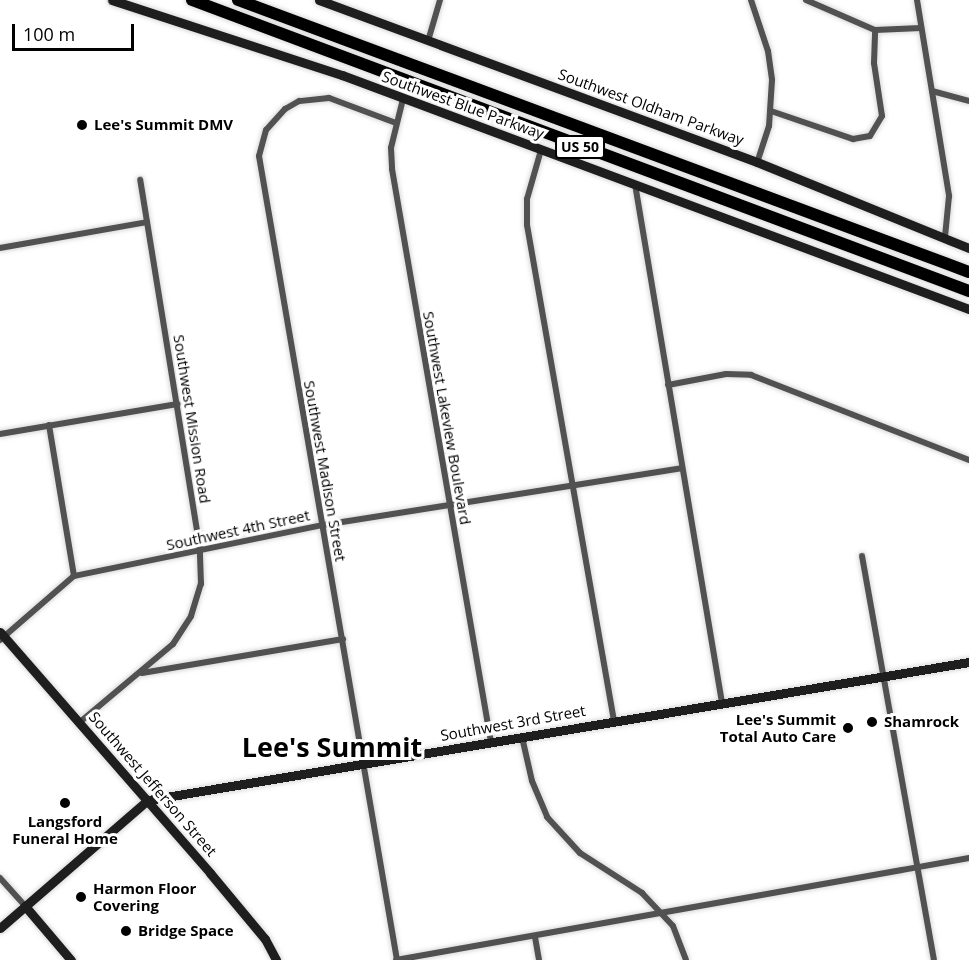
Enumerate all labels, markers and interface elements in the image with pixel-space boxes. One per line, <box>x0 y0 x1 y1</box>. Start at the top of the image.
scale bar <box>15 12 136 50</box>
text: 100 m <box>23 22 75 46</box>
street label: Southwest Oldham Parkway <box>556 65 746 149</box>
street label: Southwest Blue Parkway <box>379 67 547 143</box>
place label: Lee's Summit DMV <box>94 116 233 134</box>
marker: Lee's Summit DMV <box>75 118 89 132</box>
road number: US 50 <box>554 136 606 158</box>
street label: Southwest Lakeview Boulevard <box>419 310 475 526</box>
street label: Southwest Mission Road <box>170 333 214 505</box>
street label: Southwest Madison Street <box>300 379 350 563</box>
street label: Southwest 4th Street <box>165 506 311 554</box>
street label: Southwest 3rd Street <box>439 701 587 745</box>
street label: Southwest Jefferson Street <box>85 708 221 860</box>
place label: Lee's Summit Total Auto Care <box>720 710 836 745</box>
place label: Shamrock <box>884 713 959 731</box>
marker: Shamrock <box>865 715 879 729</box>
marker: Lee's Summit Total Auto Care <box>841 721 855 735</box>
district label: Lee's Summit <box>242 731 422 763</box>
marker: Langsford Funeral Home <box>58 796 72 810</box>
place label: Langsford Funeral Home <box>12 812 118 847</box>
place label: Harmon Floor Covering <box>93 879 196 914</box>
marker: Harmon Floor Covering <box>74 890 88 904</box>
place label: Bridge Space <box>138 922 234 940</box>
marker: Bridge Space <box>119 924 133 938</box>

